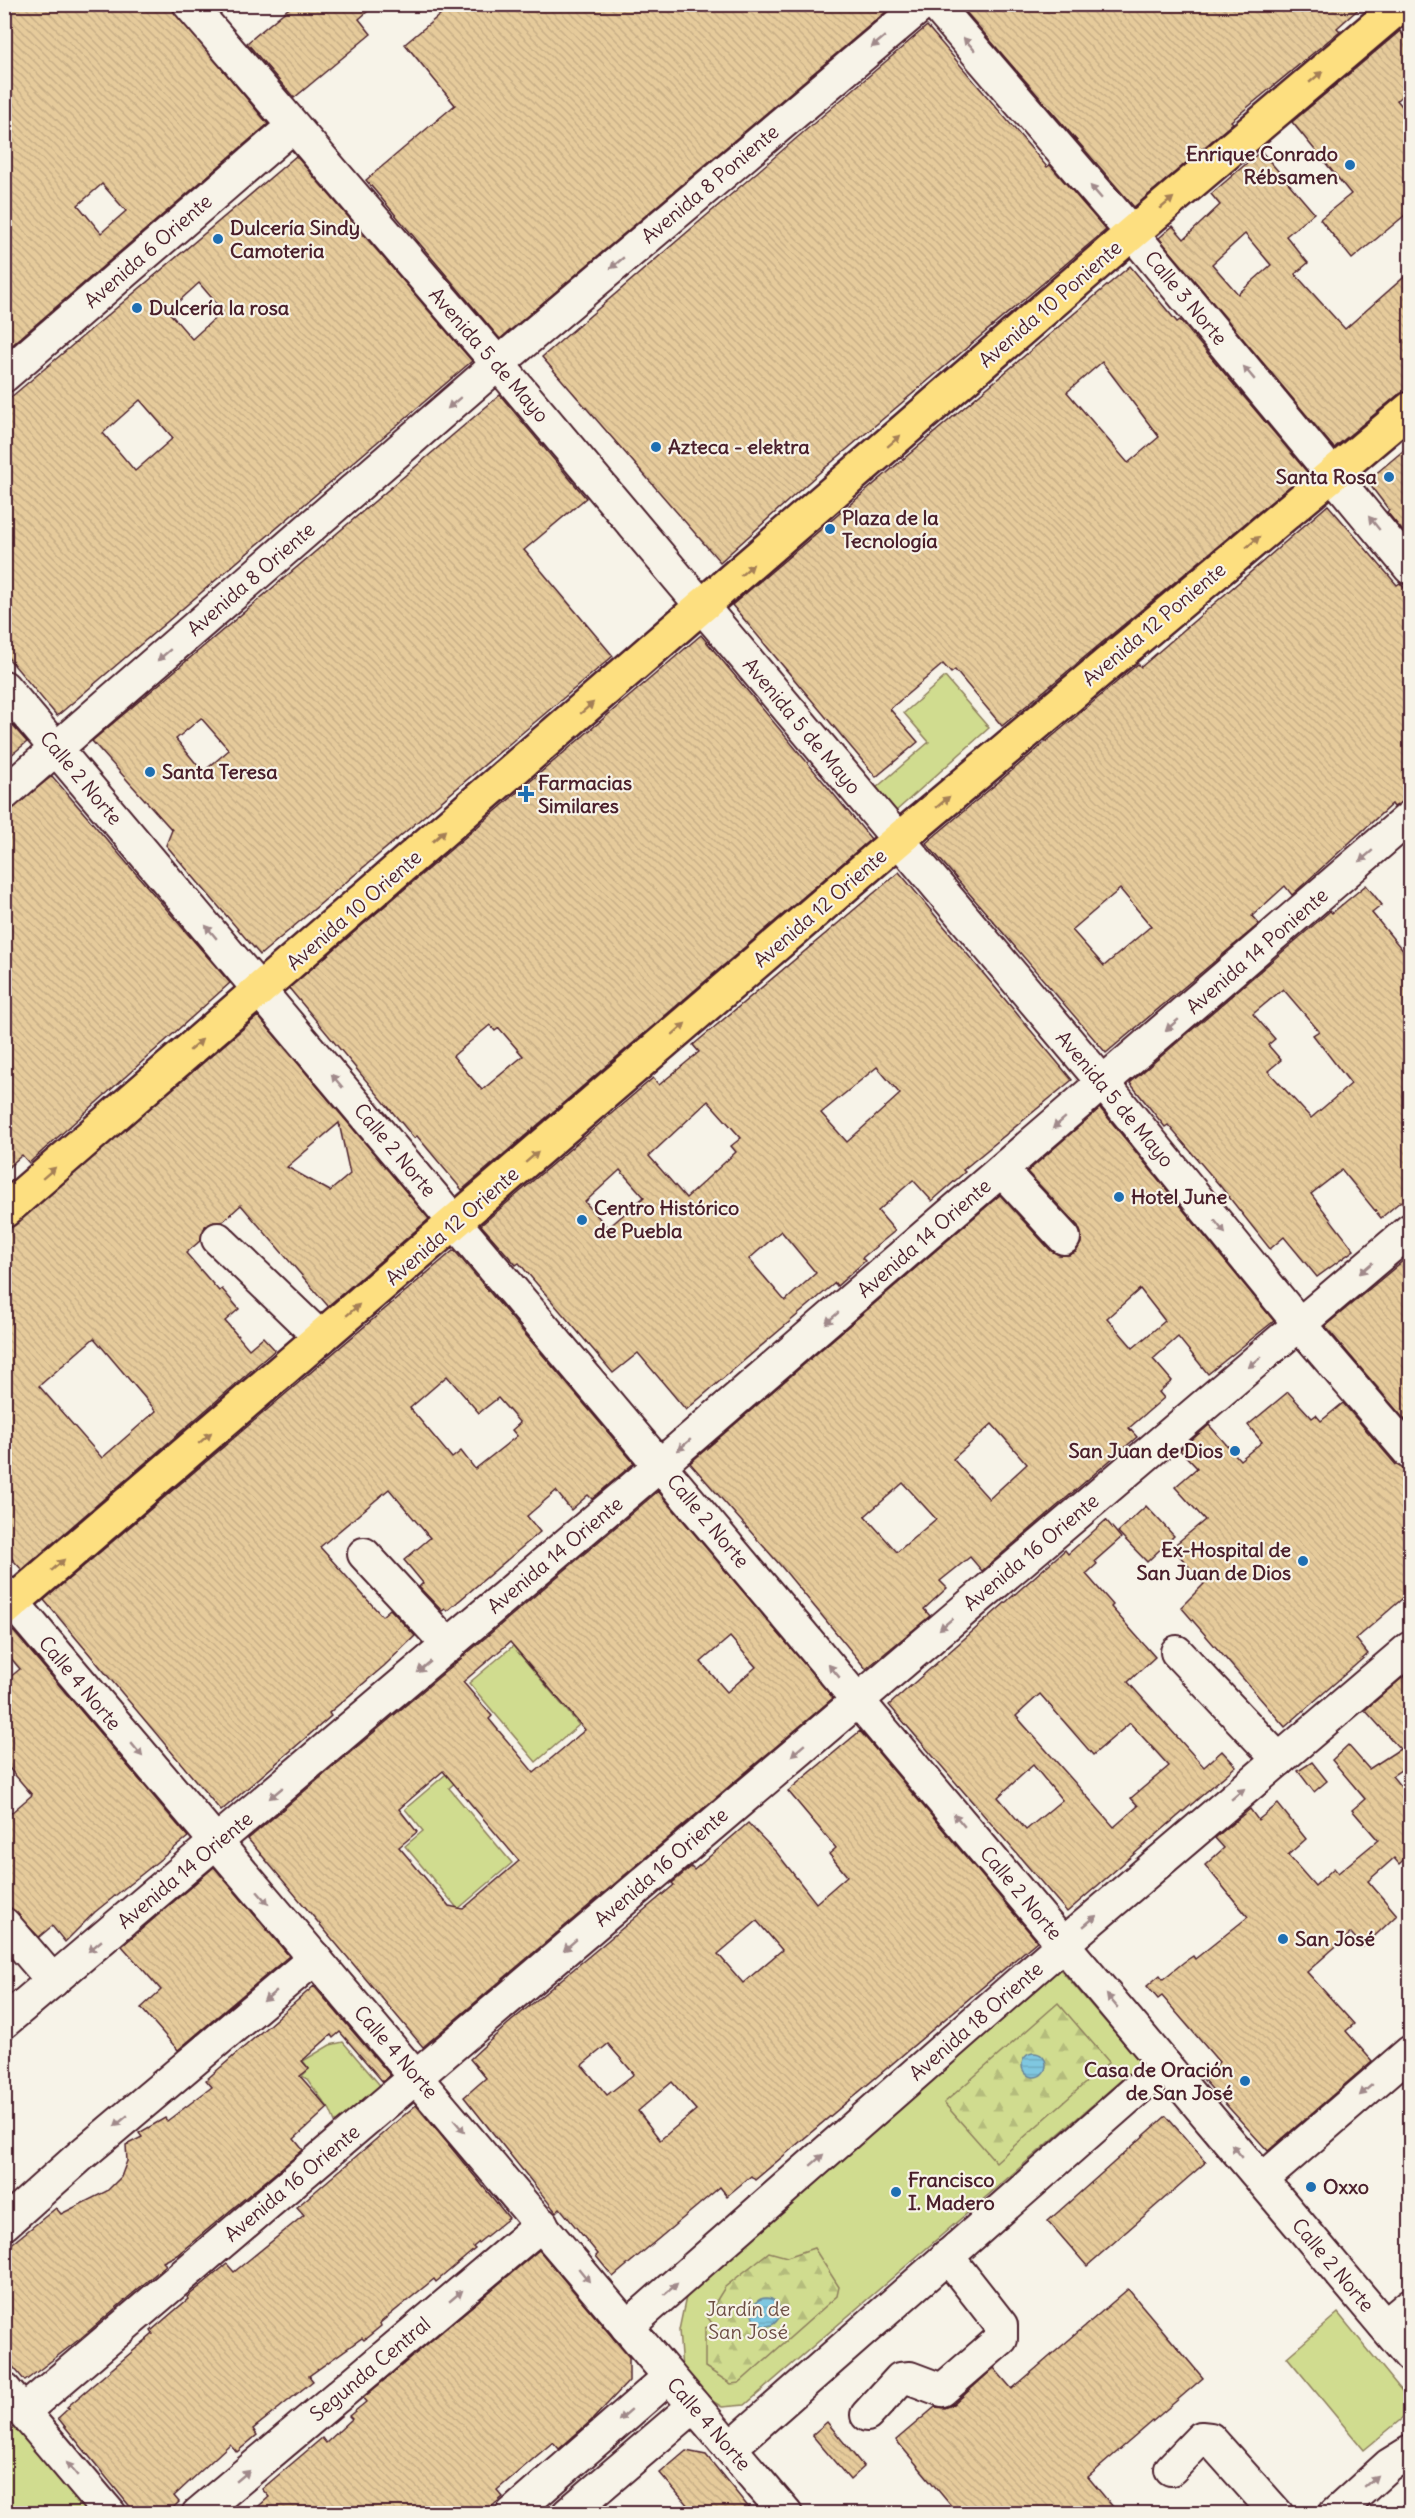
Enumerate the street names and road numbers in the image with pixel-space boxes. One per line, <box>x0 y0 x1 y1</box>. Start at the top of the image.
street label: Avenida 8 Poniente <box>636 119 784 248</box>
street label: Avenida 6 Oriente <box>79 188 217 313</box>
street label: Avenida 10 Poniente <box>973 235 1126 373</box>
street label: Calle 3 Norte <box>1140 245 1233 350</box>
street label: Avenida 5 de Mayo <box>424 282 555 427</box>
street label: Avenida 8 Oriente <box>182 516 320 641</box>
street label: Avenida 12 Poniente <box>1077 556 1230 691</box>
street label: Avenida 5 de Mayo <box>738 652 867 799</box>
street label: Calle 2 Norte <box>35 726 128 830</box>
street label: Avenida 12 Oriente <box>748 843 891 972</box>
street label: Avenida 10 Oriente <box>281 844 426 975</box>
street label: Avenida 14 Poniente <box>1181 882 1333 1019</box>
street label: Avenida 5 de Mayo <box>1051 1025 1180 1172</box>
street label: Calle 2 Norte <box>349 1098 442 1202</box>
street label: Avenida 12 Oriente <box>380 1161 523 1290</box>
street label: Avenida 14 Oriente <box>852 1173 996 1303</box>
street label: Calle 2 Norte <box>662 1469 755 1573</box>
street label: Avenida 16 Oriente <box>958 1488 1103 1616</box>
street label: Avenida 14 Oriente <box>482 1491 627 1619</box>
street label: Calle 4 Norte <box>34 1630 127 1735</box>
street label: Avenida 16 Oriente <box>589 1802 733 1932</box>
street label: Avenida 14 Oriente <box>112 1806 257 1934</box>
street label: Calle 2 Norte <box>975 1841 1068 1945</box>
street label: Avenida 18 Oriente <box>904 1956 1048 2086</box>
street label: Calle 4 Norte <box>349 2000 444 2103</box>
street label: Avenida 16 Oriente <box>219 2119 364 2247</box>
street label: Calle 2 Norte <box>1287 2213 1380 2317</box>
street label: Segunda Central <box>304 2311 435 2426</box>
street label: Calle 4 Norte <box>662 2372 757 2475</box>

